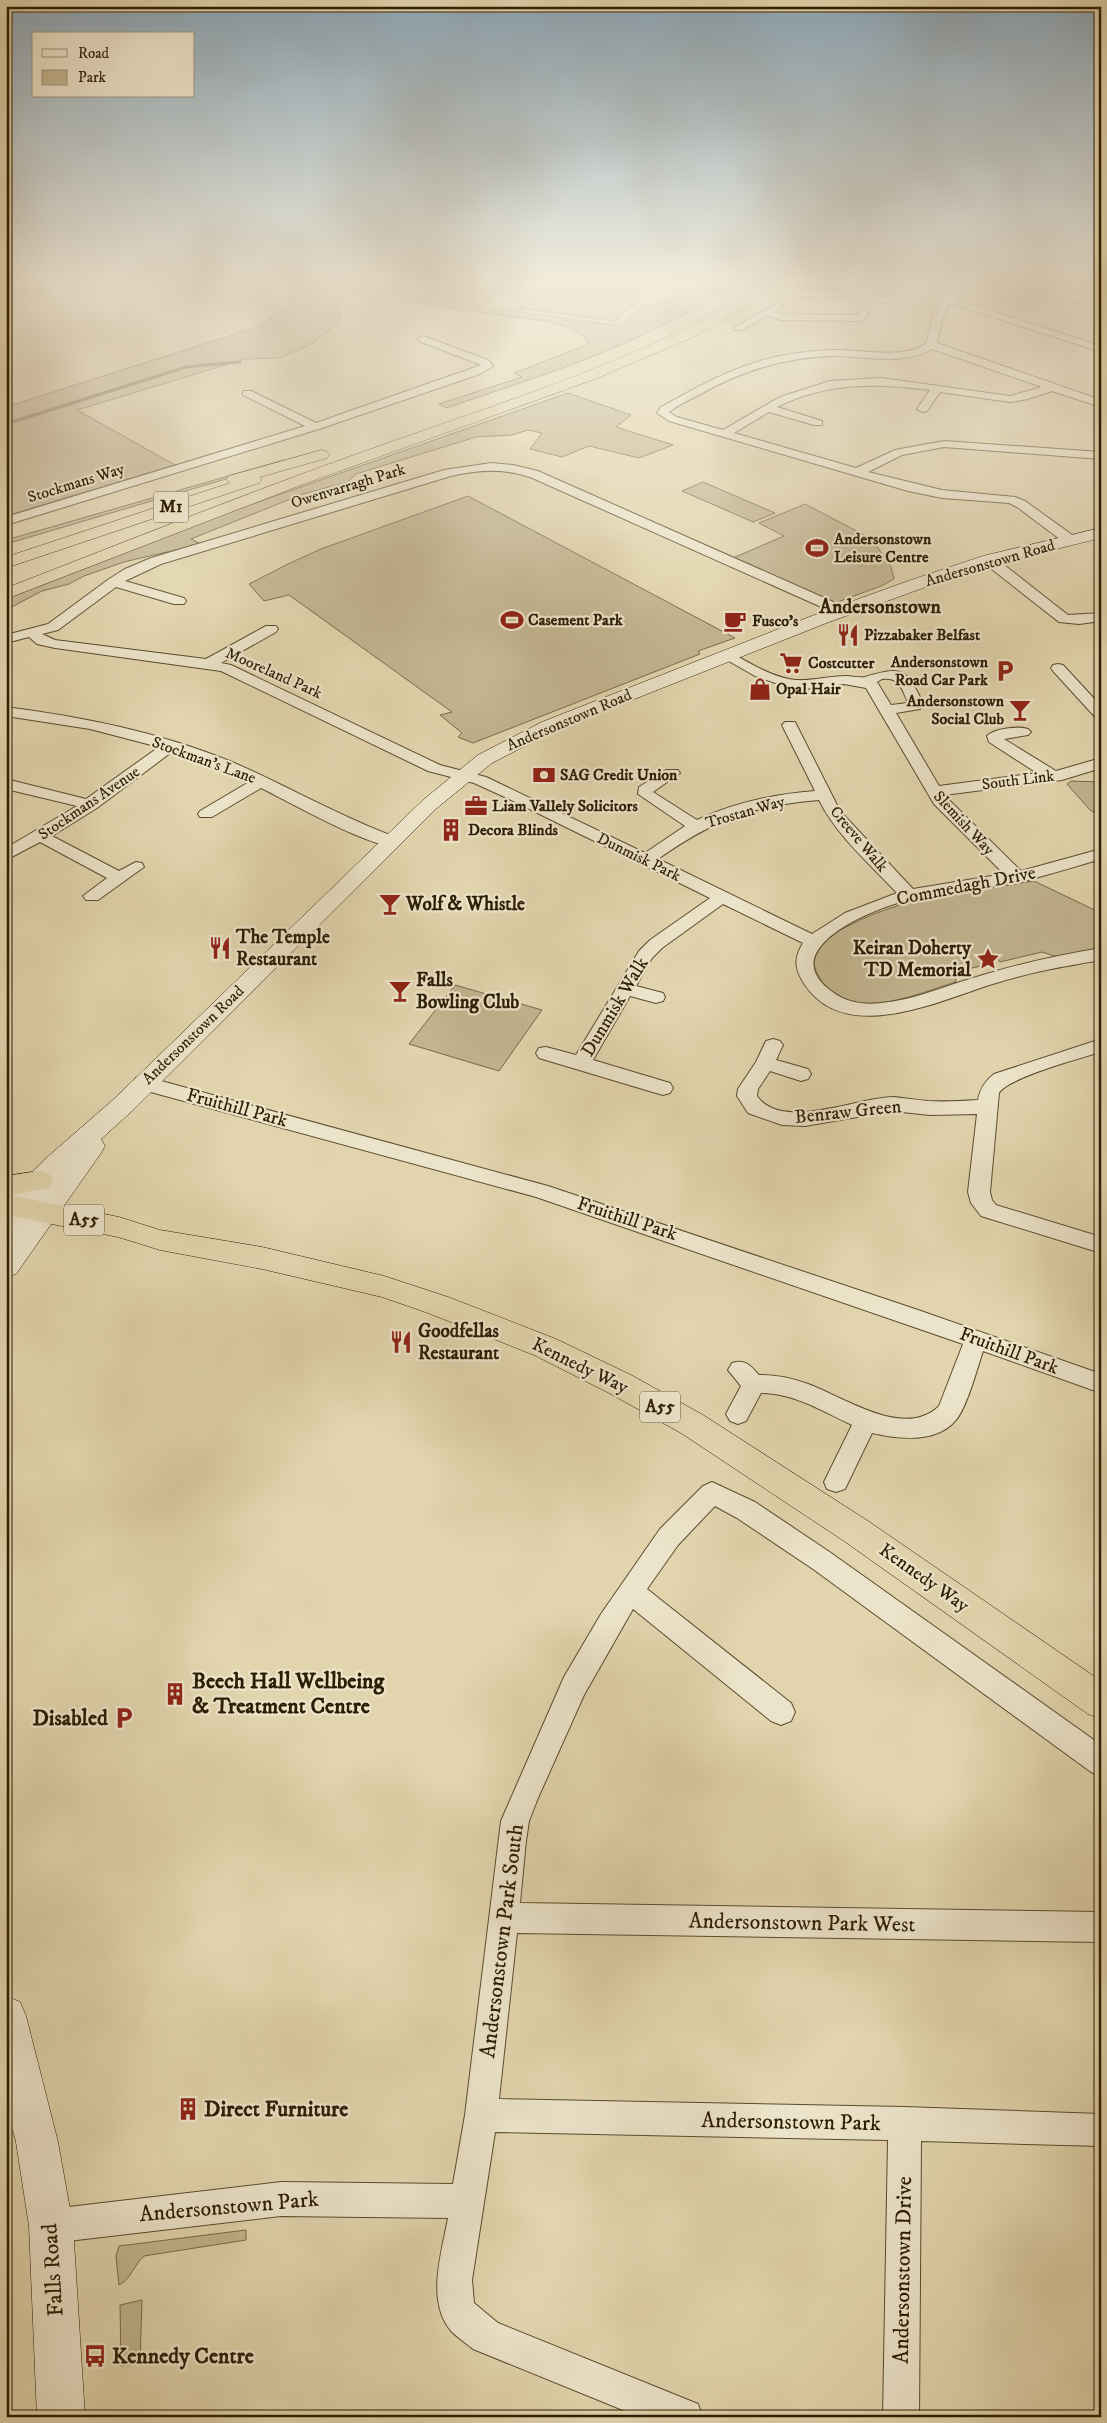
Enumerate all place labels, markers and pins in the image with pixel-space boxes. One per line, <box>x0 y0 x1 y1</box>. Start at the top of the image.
place label: Andersonstown Leisure Centre <box>833 529 932 567</box>
sports icon: Andersonstown Leisure Centre <box>804 535 830 561</box>
sports icon: Casement Park <box>499 607 525 633</box>
cafe icon: Fusco's <box>722 608 748 634</box>
place label: Casement Park <box>528 610 624 630</box>
place label: Fusco's <box>752 611 799 631</box>
restaurant icon: Pizzabaker Belfast <box>835 622 861 648</box>
place label: Pizzabaker Belfast <box>864 625 981 645</box>
supermarket icon: Costcutter <box>778 650 804 676</box>
place label: Andersonstown Road Car Park <box>890 652 989 690</box>
place label: Costcutter <box>808 653 875 673</box>
parking icon: Andersonstown Road Car Park <box>992 658 1018 684</box>
shop icon: Opal Hair <box>747 676 773 702</box>
place label: Opal Hair <box>776 679 842 699</box>
place label: Andersonstown Social Club <box>906 691 1005 729</box>
bar icon: Andersonstown Social Club <box>1007 697 1033 723</box>
bank icon: SAG Credit Union <box>531 762 557 788</box>
place label: SAG Credit Union <box>560 765 678 785</box>
office icon: Liam Vallely Solicitors <box>463 793 489 819</box>
place label: Liam Vallely Solicitors <box>492 796 638 816</box>
building icon: Decora Blinds <box>438 817 464 843</box>
place label: Decora Blinds <box>468 820 559 840</box>
bar icon: Wolf & Whistle <box>377 891 403 917</box>
place label: Wolf & Whistle <box>405 893 525 916</box>
place label: The Temple Restaurant <box>235 926 330 971</box>
restaurant icon: The Temple Restaurant <box>207 935 233 961</box>
place label: Keiran Doherty TD Memorial <box>853 937 972 982</box>
place icon: Keiran Doherty TD Memorial <box>975 946 1001 972</box>
place label: Falls Bowling Club <box>416 969 519 1014</box>
bar icon: Falls Bowling Club <box>387 978 413 1004</box>
place label: Goodfellas Restaurant <box>418 1320 500 1365</box>
restaurant icon: Goodfellas Restaurant <box>388 1329 414 1355</box>
place label: Beech Hall Wellbeing & Treatment Centre <box>192 1668 386 1720</box>
building icon: Beech Hall Wellbeing & Treatment Centre <box>162 1681 188 1707</box>
place label: Disabled <box>32 1705 109 1732</box>
parking icon: Disabled <box>111 1705 137 1731</box>
building icon: Direct Furniture <box>175 2096 201 2122</box>
place label: Direct Furniture <box>204 2096 348 2123</box>
bus stop icon: Kennedy Centre <box>82 2343 108 2369</box>
place label: Kennedy Centre <box>112 2343 254 2370</box>

